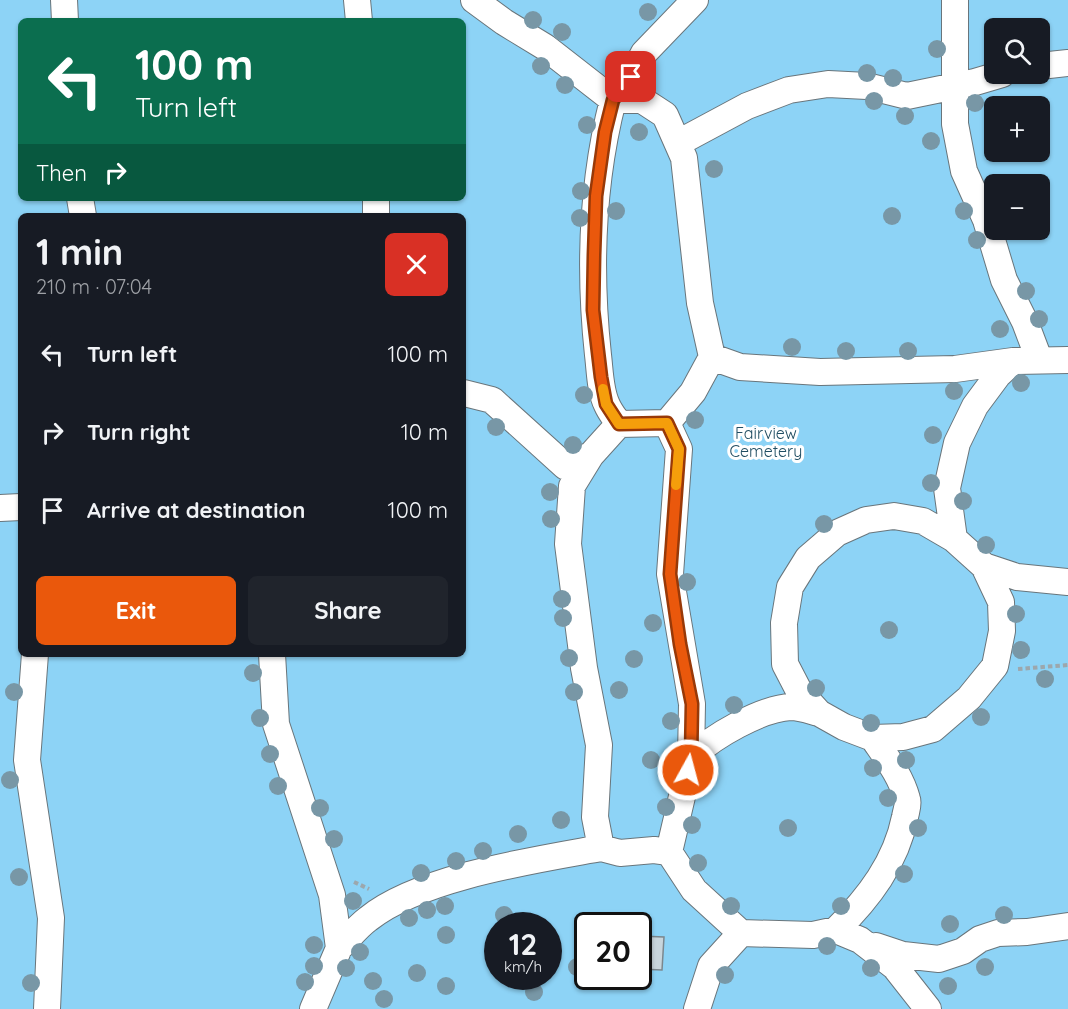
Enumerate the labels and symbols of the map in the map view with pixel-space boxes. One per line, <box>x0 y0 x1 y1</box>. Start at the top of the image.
pin <box>605 51 656 102</box>
park label: Fairview Cemetery <box>730 423 802 461</box>
position arrow <box>656 738 720 802</box>
speed limit sign: 20 <box>574 912 652 990</box>

